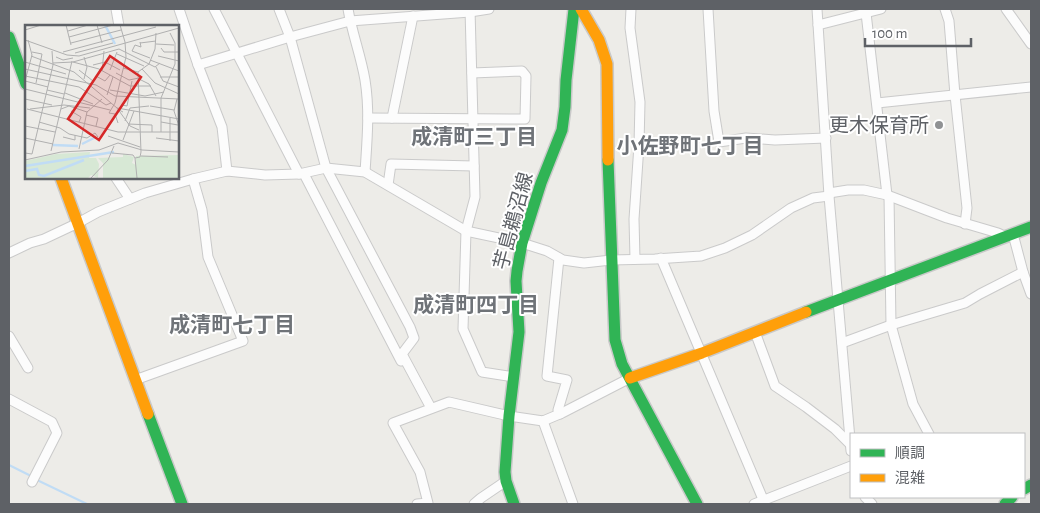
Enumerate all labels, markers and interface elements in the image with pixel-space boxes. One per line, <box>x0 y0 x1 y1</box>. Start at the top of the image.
scale bar <box>865 15 971 47</box>
inset map <box>25 25 179 179</box>
text: 100 m <box>872 26 907 41</box>
place label: 更木保育所 <box>829 115 929 136</box>
marker: 更木保育所 <box>933 119 945 131</box>
district label: 成清町三丁目 <box>411 125 537 148</box>
district label: 小佐野町七丁目 <box>617 135 764 157</box>
street label: 芋島鵜沼線 <box>489 170 537 272</box>
district label: 成清町四丁目 <box>413 293 539 316</box>
district label: 成清町七丁目 <box>169 313 295 336</box>
legend <box>850 433 1025 498</box>
text: 順調 <box>895 446 925 461</box>
text: 混雑 <box>895 470 925 486</box>

